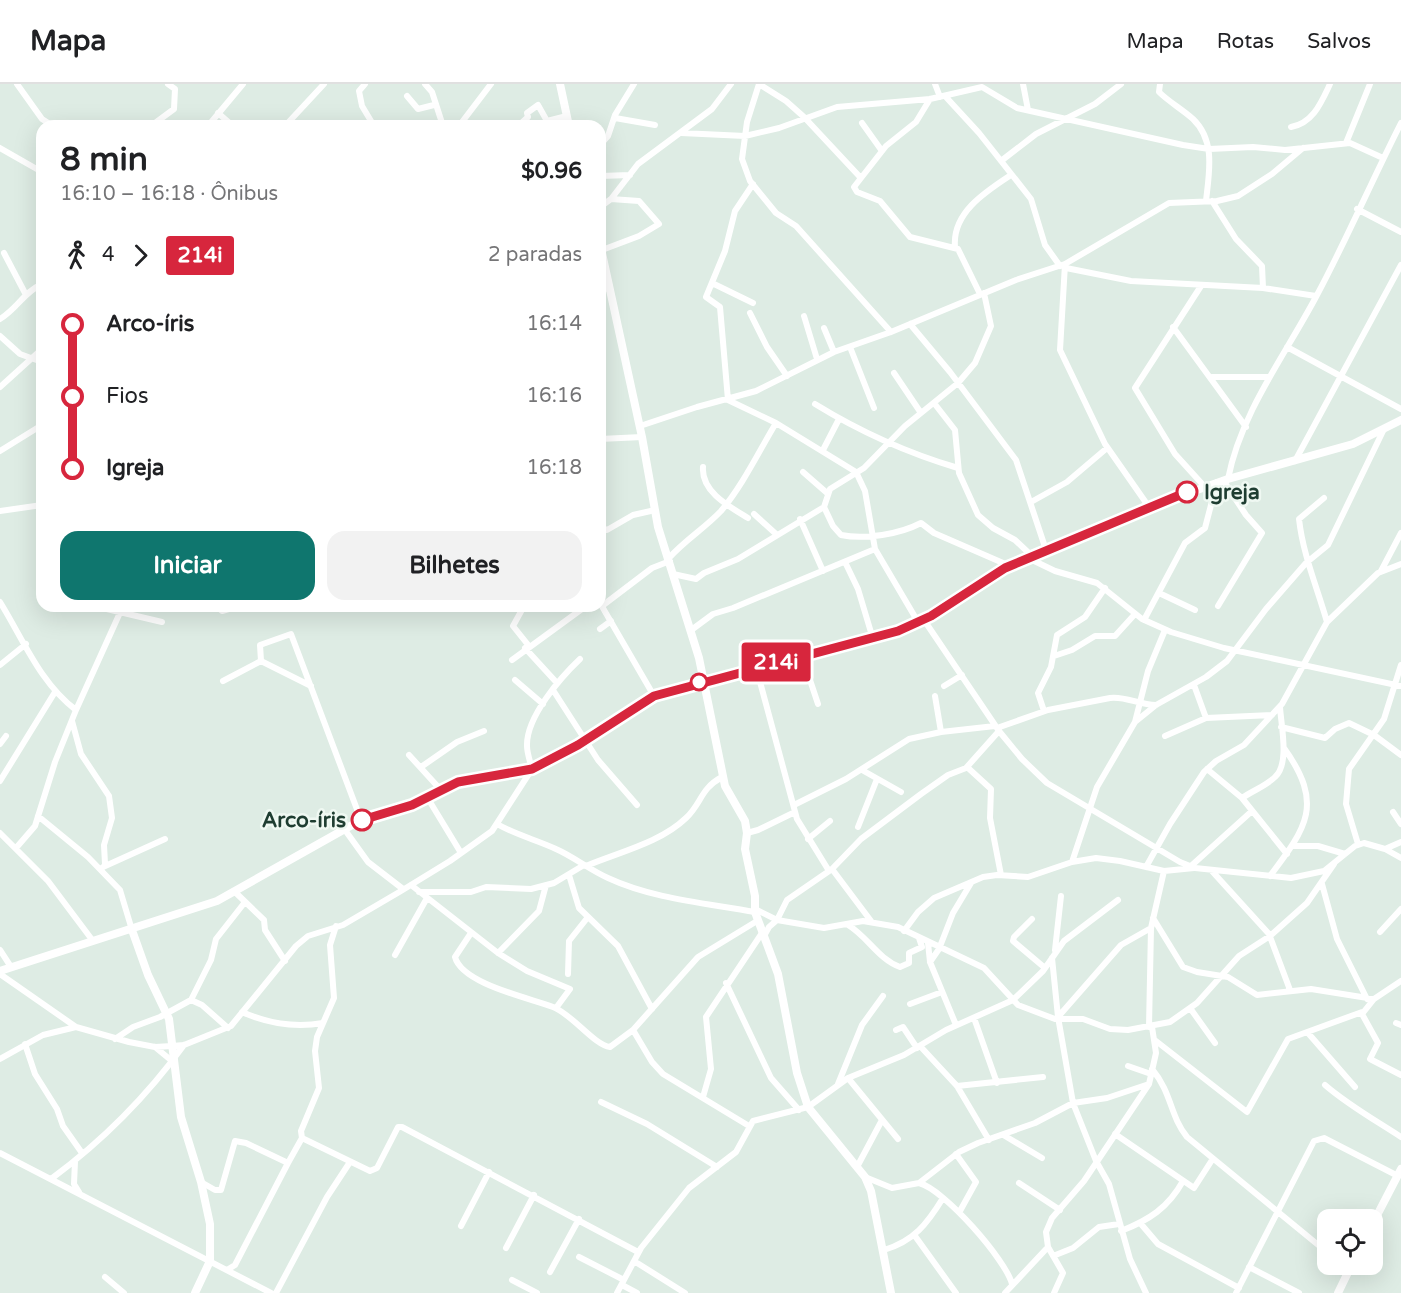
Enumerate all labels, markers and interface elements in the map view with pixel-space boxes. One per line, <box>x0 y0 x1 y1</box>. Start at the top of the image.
text: Mapa <box>30 24 106 58</box>
text: Mapa <box>1126 29 1184 54</box>
text: Rotas <box>1217 29 1274 54</box>
text: Salvos <box>1307 29 1371 54</box>
text: 8 min <box>60 140 148 179</box>
text: $0.96 <box>521 158 582 184</box>
text: 16:10 – 16:18 · Ônibus <box>60 182 278 206</box>
icon: walk <box>60 239 93 272</box>
icon: forward <box>124 239 157 272</box>
text: 4 <box>102 243 115 267</box>
text: 214i <box>178 243 222 268</box>
text: 2 paradas <box>488 243 582 267</box>
text: Arco-íris <box>106 311 194 337</box>
text: 16:14 <box>527 312 582 336</box>
text: Fios <box>106 383 149 409</box>
text: 16:16 <box>527 384 582 408</box>
text: Igreja <box>106 455 164 481</box>
text: 16:18 <box>527 456 582 480</box>
place label: Igreja <box>1204 480 1260 505</box>
marker: Igreja <box>1176 481 1198 503</box>
button: Iniciar <box>60 531 315 600</box>
button: Bilhetes <box>327 531 582 600</box>
line badge: 214i <box>734 642 818 682</box>
text: 214i <box>754 650 798 675</box>
unlabelled marker <box>690 673 708 691</box>
place label: Arco-íris <box>262 808 346 833</box>
marker: Arco-íris <box>351 809 373 831</box>
map controls <box>1317 1209 1383 1275</box>
button: locate <box>1317 1209 1383 1275</box>

